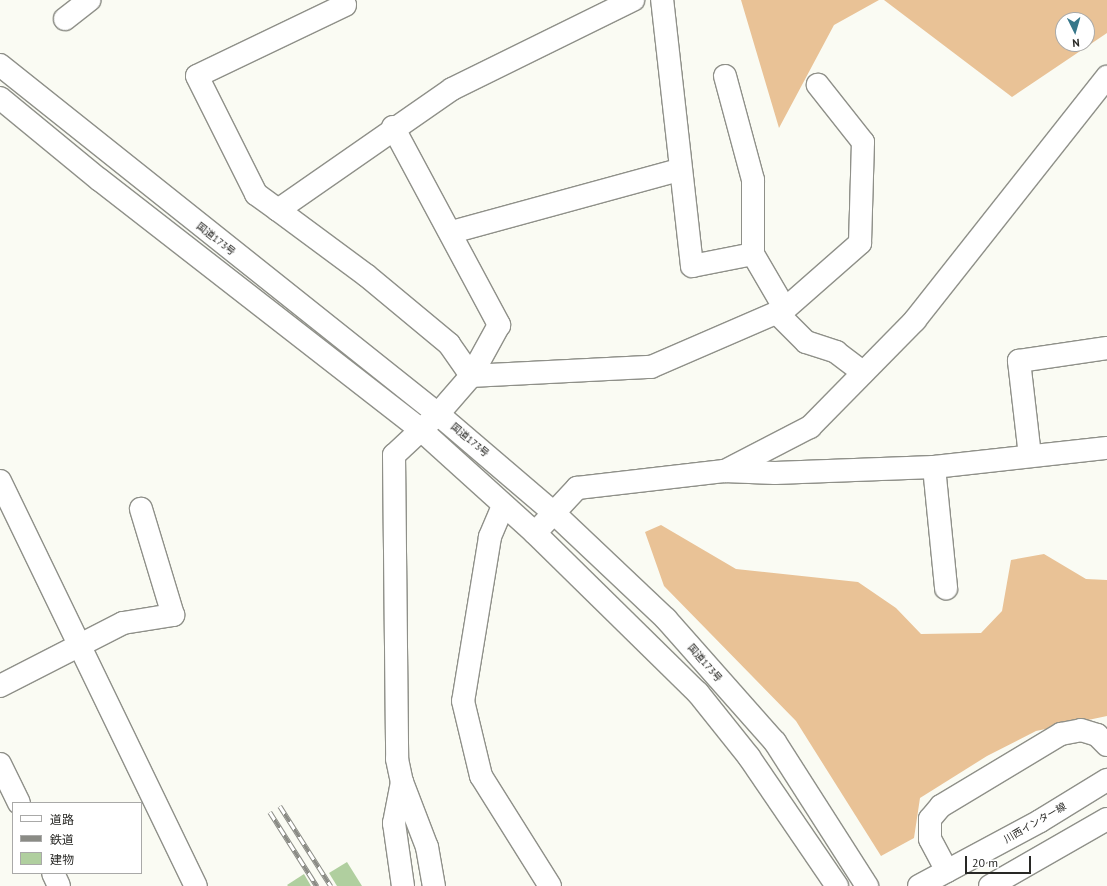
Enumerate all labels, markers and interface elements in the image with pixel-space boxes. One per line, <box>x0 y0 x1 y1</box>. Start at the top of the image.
north arrow <box>1055 12 1095 52</box>
text: N <box>1072 36 1080 50</box>
street label: 国道173号 <box>194 220 238 258</box>
street label: 国道173号 <box>448 421 492 459</box>
street label: 国道173号 <box>685 642 725 684</box>
street label: 川西インター線 <box>1002 800 1068 846</box>
legend <box>12 802 142 874</box>
text: 道路 <box>50 812 74 827</box>
text: 鉄道 <box>50 832 74 847</box>
scale bar <box>967 848 1033 874</box>
text: 建物 <box>50 852 74 867</box>
text: 20 m <box>972 855 998 870</box>

